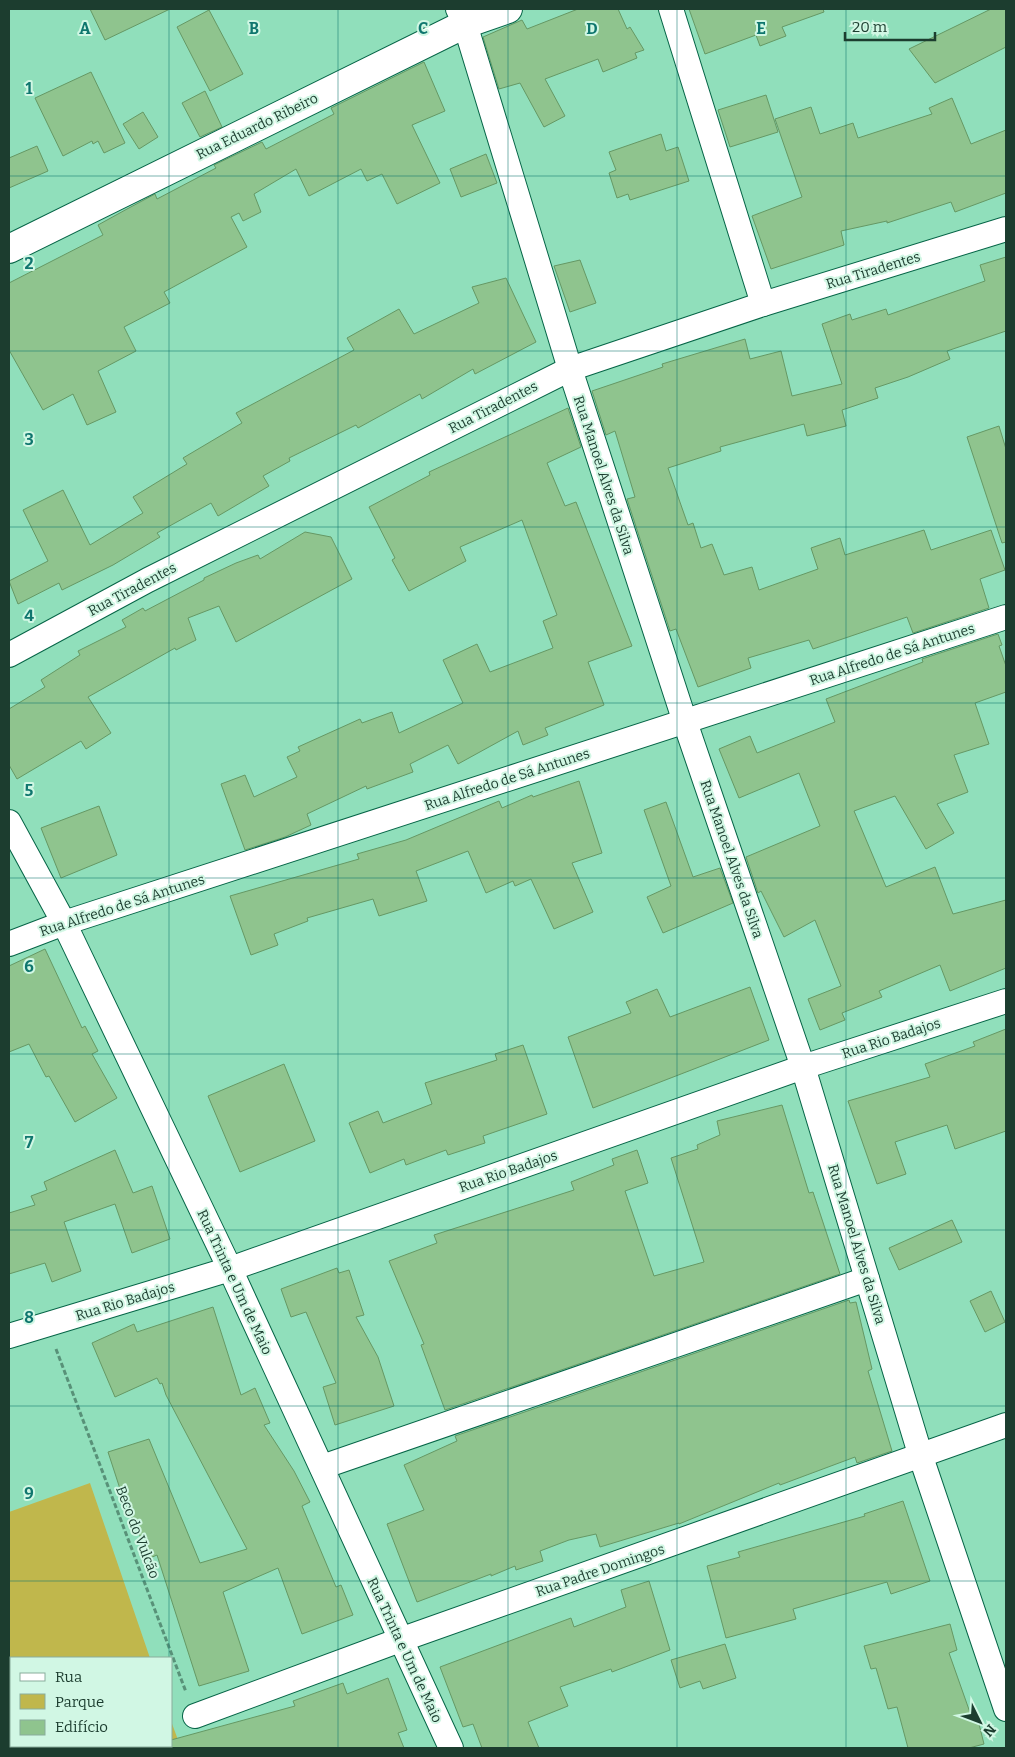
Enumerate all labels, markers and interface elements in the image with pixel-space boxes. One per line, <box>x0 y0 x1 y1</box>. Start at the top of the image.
scale bar <box>845 10 935 42</box>
text: 20 m <box>852 18 888 36</box>
text: A <box>79 19 91 38</box>
text: B <box>249 19 259 38</box>
text: C <box>418 19 428 38</box>
text: D <box>586 19 598 38</box>
text: E <box>756 19 766 38</box>
text: 1 <box>26 79 33 98</box>
street label: Rua Eduardo Ribeiro <box>194 90 321 163</box>
street label: Rua Tiradentes <box>824 248 922 293</box>
text: 2 <box>24 254 34 273</box>
street label: Rua Tiradentes <box>446 378 541 437</box>
street label: Rua Manoel Alves da Silva <box>570 393 637 557</box>
text: 3 <box>24 430 34 449</box>
street label: Rua Tiradentes <box>85 559 179 620</box>
text: 4 <box>24 606 34 625</box>
street label: Rua Alfredo de Sá Antunes <box>808 620 977 689</box>
street label: Rua Alfredo de Sá Antunes <box>423 745 592 814</box>
street label: Rua Manoel Alves da Silva <box>696 778 767 941</box>
text: 5 <box>25 781 34 800</box>
street label: Rua Alfredo de Sá Antunes <box>38 871 207 940</box>
text: 6 <box>24 957 34 976</box>
street label: Rua Rio Badajos <box>840 1015 943 1062</box>
text: 7 <box>25 1133 34 1152</box>
street label: Rua Rio Badajos <box>457 1147 560 1196</box>
street label: Rua Manoel Alves da Silva <box>824 1162 889 1327</box>
street label: Rua Trinta e Um de Maio <box>193 1207 276 1358</box>
street label: Rua Rio Badajos <box>73 1278 177 1325</box>
text: 8 <box>24 1308 34 1327</box>
street label: Beco do Vulcão <box>112 1483 163 1581</box>
text: 9 <box>24 1484 34 1503</box>
street label: Rua Padre Domingos <box>533 1540 667 1601</box>
street label: Rua Trinta e Um de Maio <box>363 1575 446 1726</box>
legend <box>10 1657 172 1747</box>
text: Rua <box>55 1668 82 1686</box>
text: Parque <box>55 1693 104 1711</box>
north arrow <box>955 1697 1005 1747</box>
text: Edifício <box>55 1718 108 1736</box>
text: N <box>979 1721 999 1740</box>

